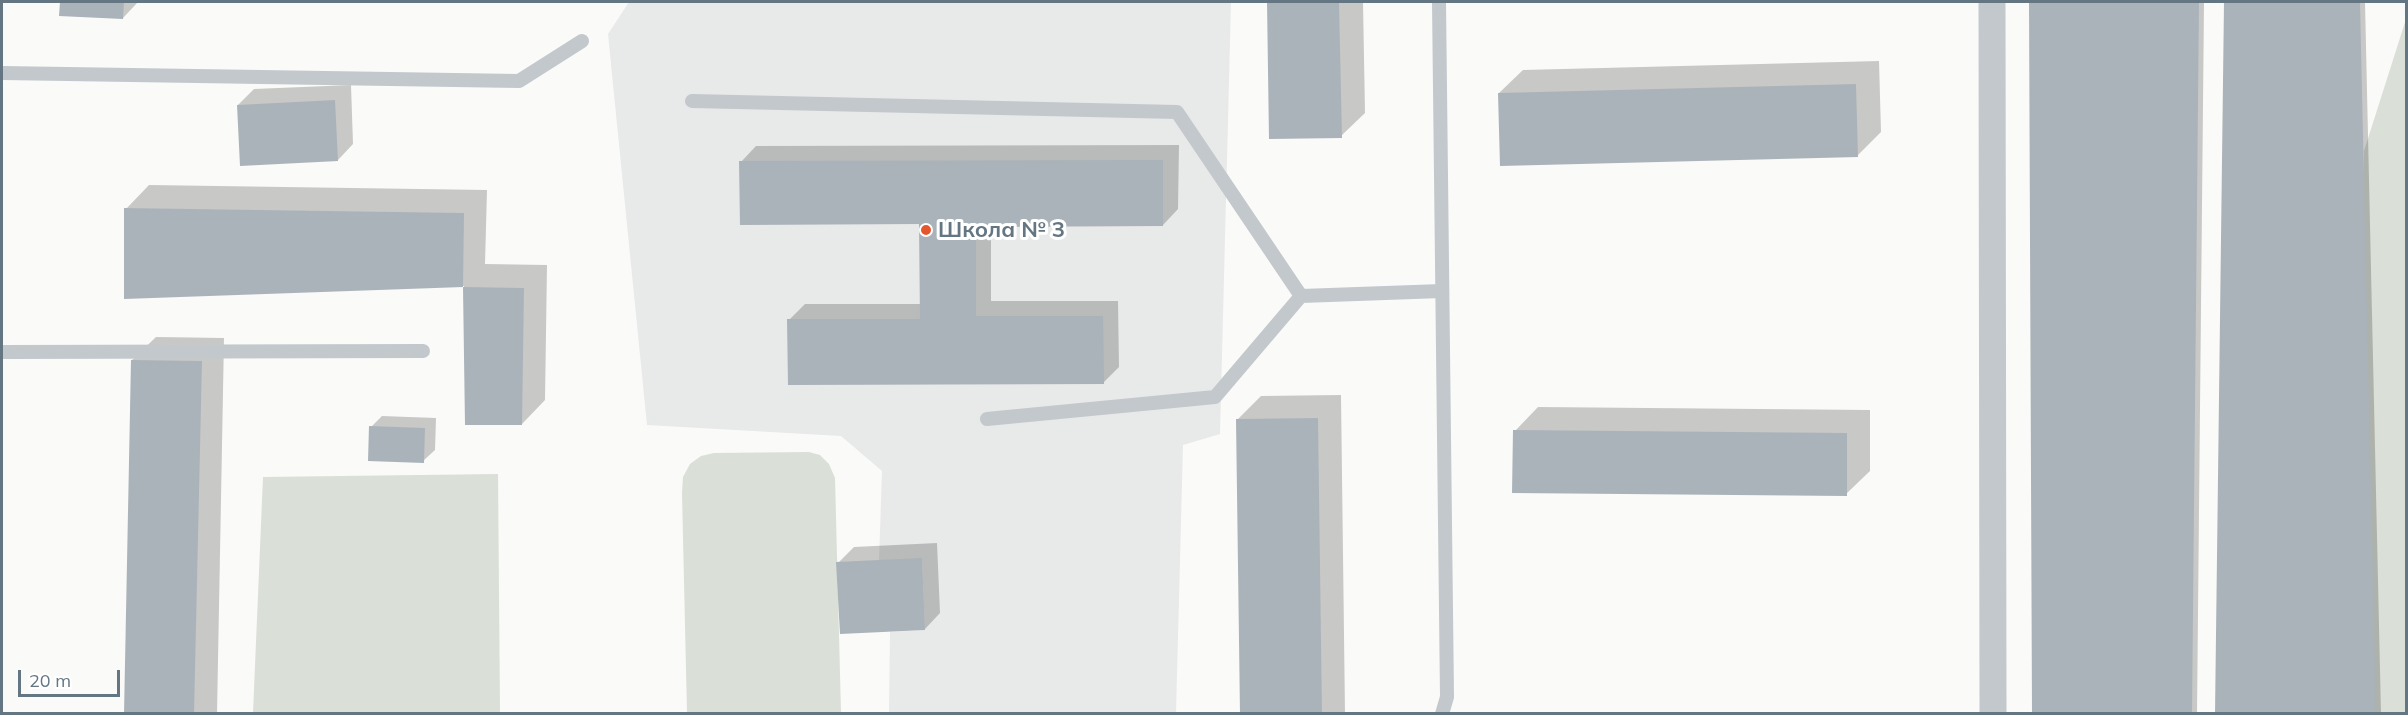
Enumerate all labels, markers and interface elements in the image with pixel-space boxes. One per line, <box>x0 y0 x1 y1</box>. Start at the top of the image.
place label: Школа № 3 <box>938 217 1065 243</box>
marker: Школа № 3 <box>919 223 933 237</box>
scale bar <box>21 658 123 696</box>
text: 20 m <box>29 669 71 692</box>

